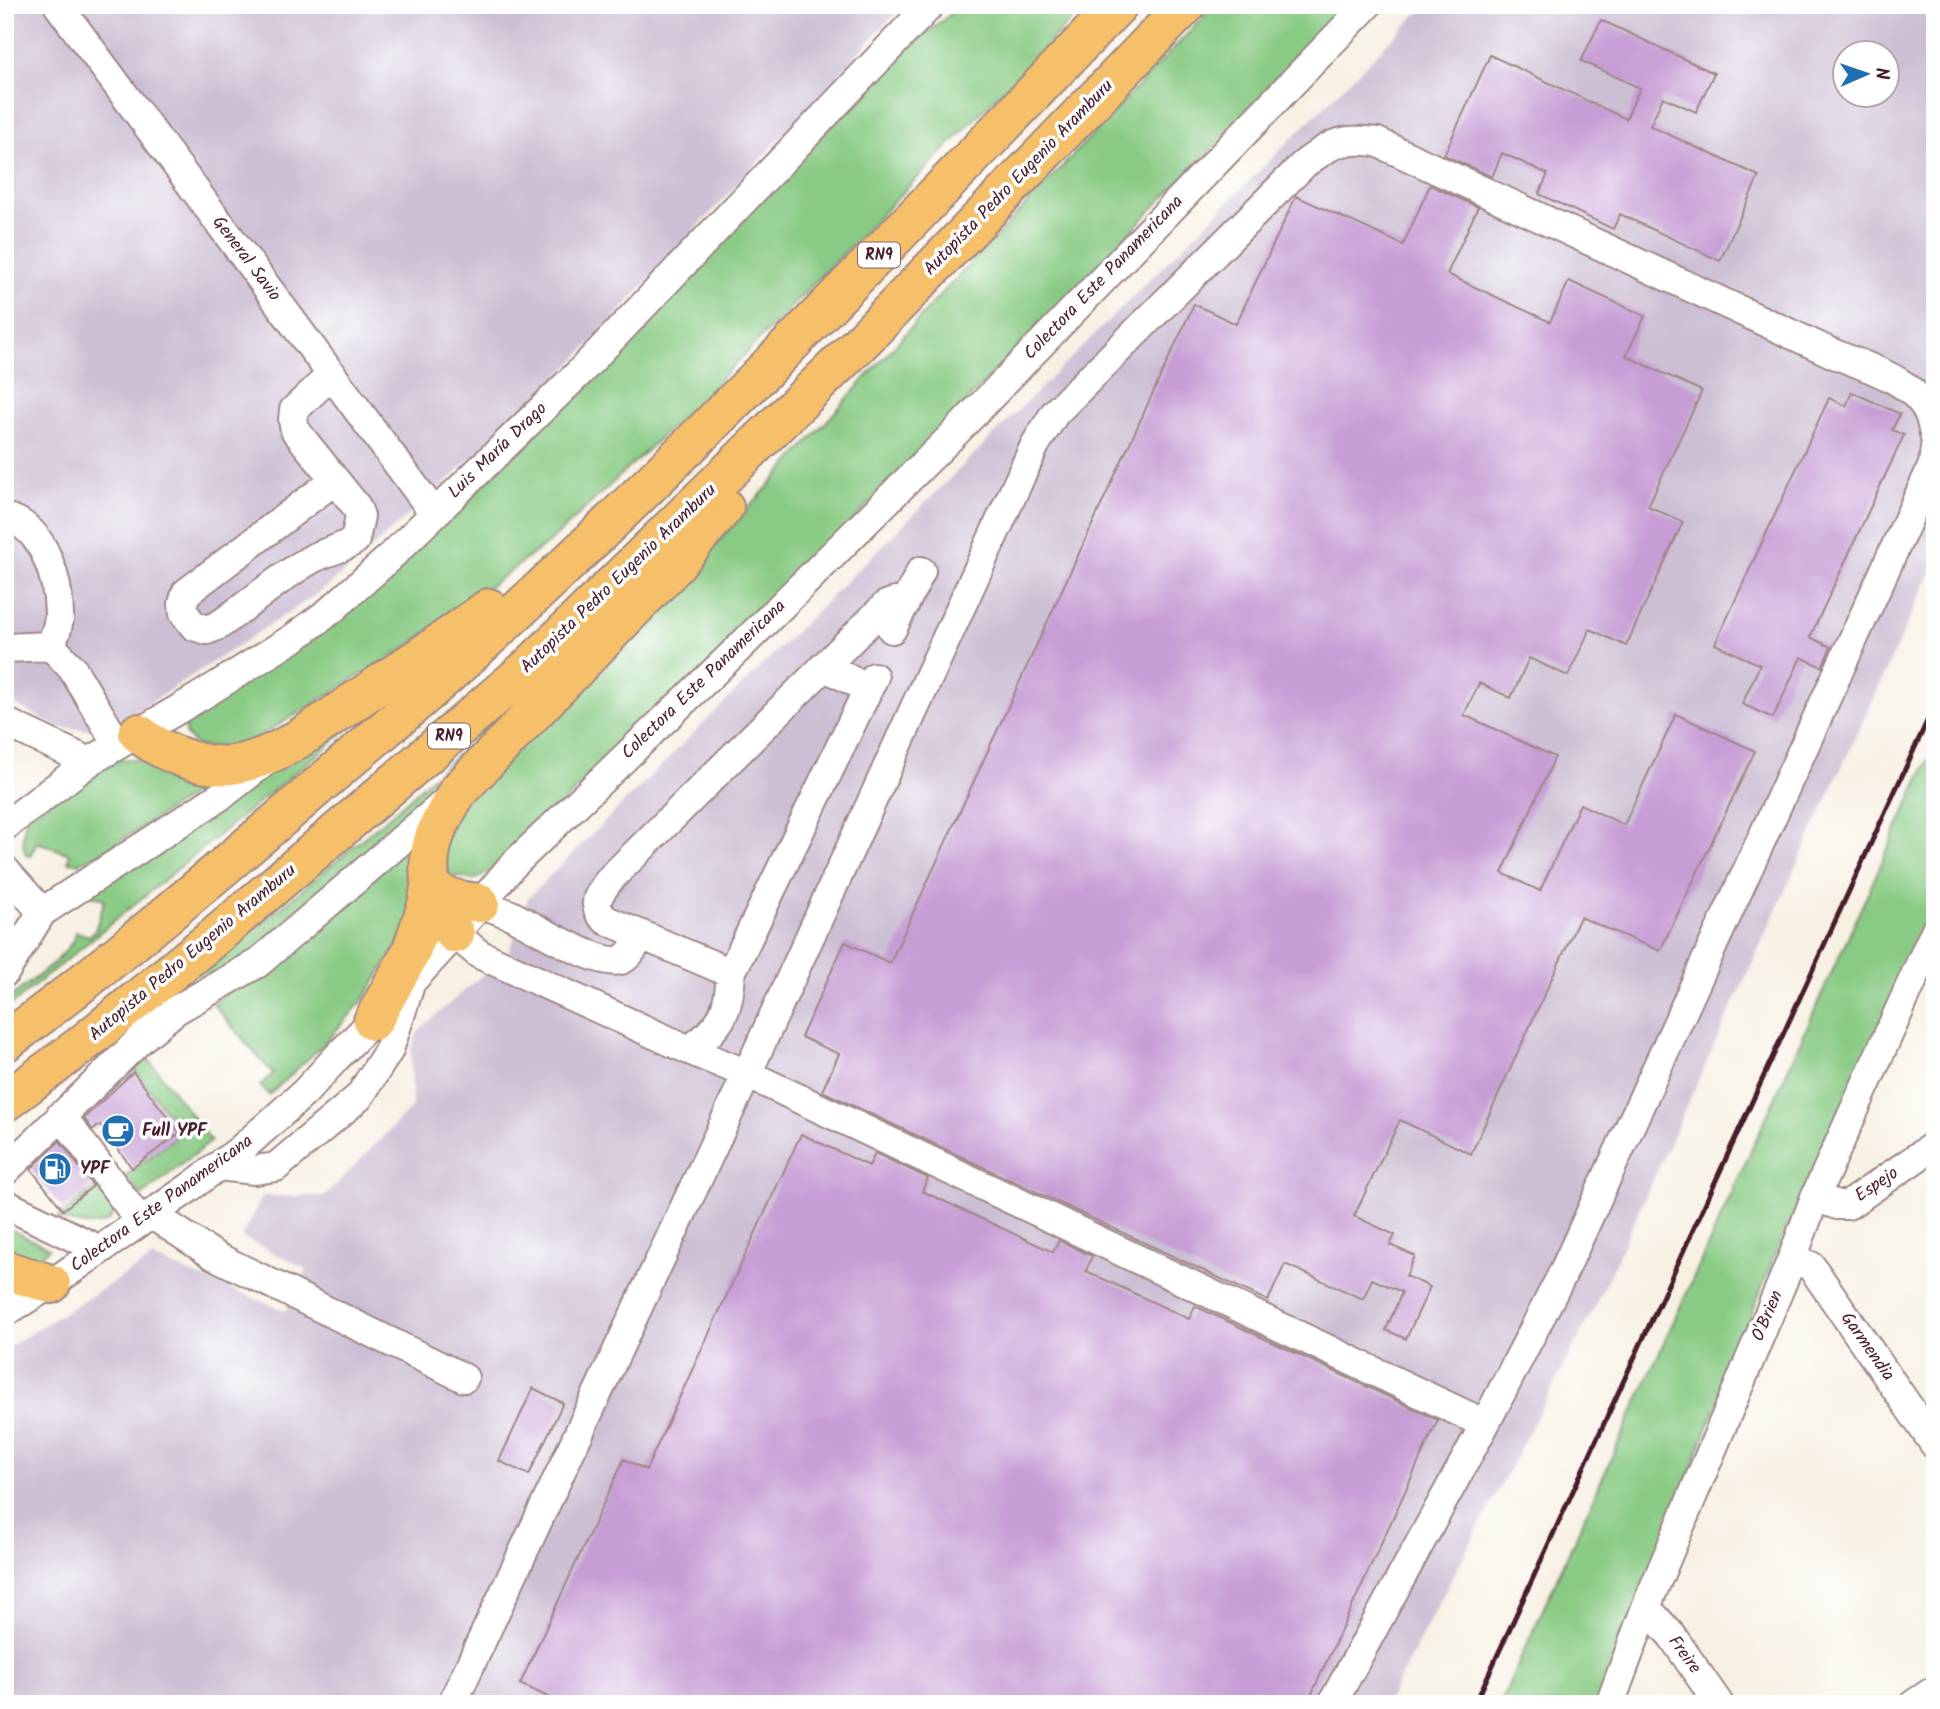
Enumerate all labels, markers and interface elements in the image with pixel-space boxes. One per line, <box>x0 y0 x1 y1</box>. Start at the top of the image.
north arrow <box>1832 38 1902 108</box>
text: N <box>1866 67 1896 80</box>
street label: Autopista Pedro Eugenio Aramburu <box>917 73 1121 283</box>
street label: Colectora Este Panamericana <box>1017 189 1191 367</box>
street label: General Savio <box>204 210 288 308</box>
road number: RN9 <box>858 243 900 268</box>
street label: Luis María Drago <box>442 396 554 506</box>
street label: Autopista Pedro Eugenio Aramburu <box>514 477 724 681</box>
street label: Colectora Este Panamericana <box>615 593 793 767</box>
road number: RN9 <box>428 723 470 748</box>
street label: Autopista Pedro Eugenio Aramburu <box>83 857 304 1049</box>
cafe icon: Full YPF <box>99 1112 137 1150</box>
place label: Full YPF <box>142 1117 208 1146</box>
street label: Colectora Este Panamericana <box>64 1128 260 1280</box>
fuel station icon: YPF <box>36 1150 74 1188</box>
place label: YPF <box>80 1155 111 1184</box>
street label: Espejo <box>1849 1160 1905 1210</box>
street label: O'Brien <box>1744 1286 1792 1346</box>
street label: Garmendia <box>1832 1306 1902 1388</box>
street label: Freire <box>1660 1630 1708 1680</box>

